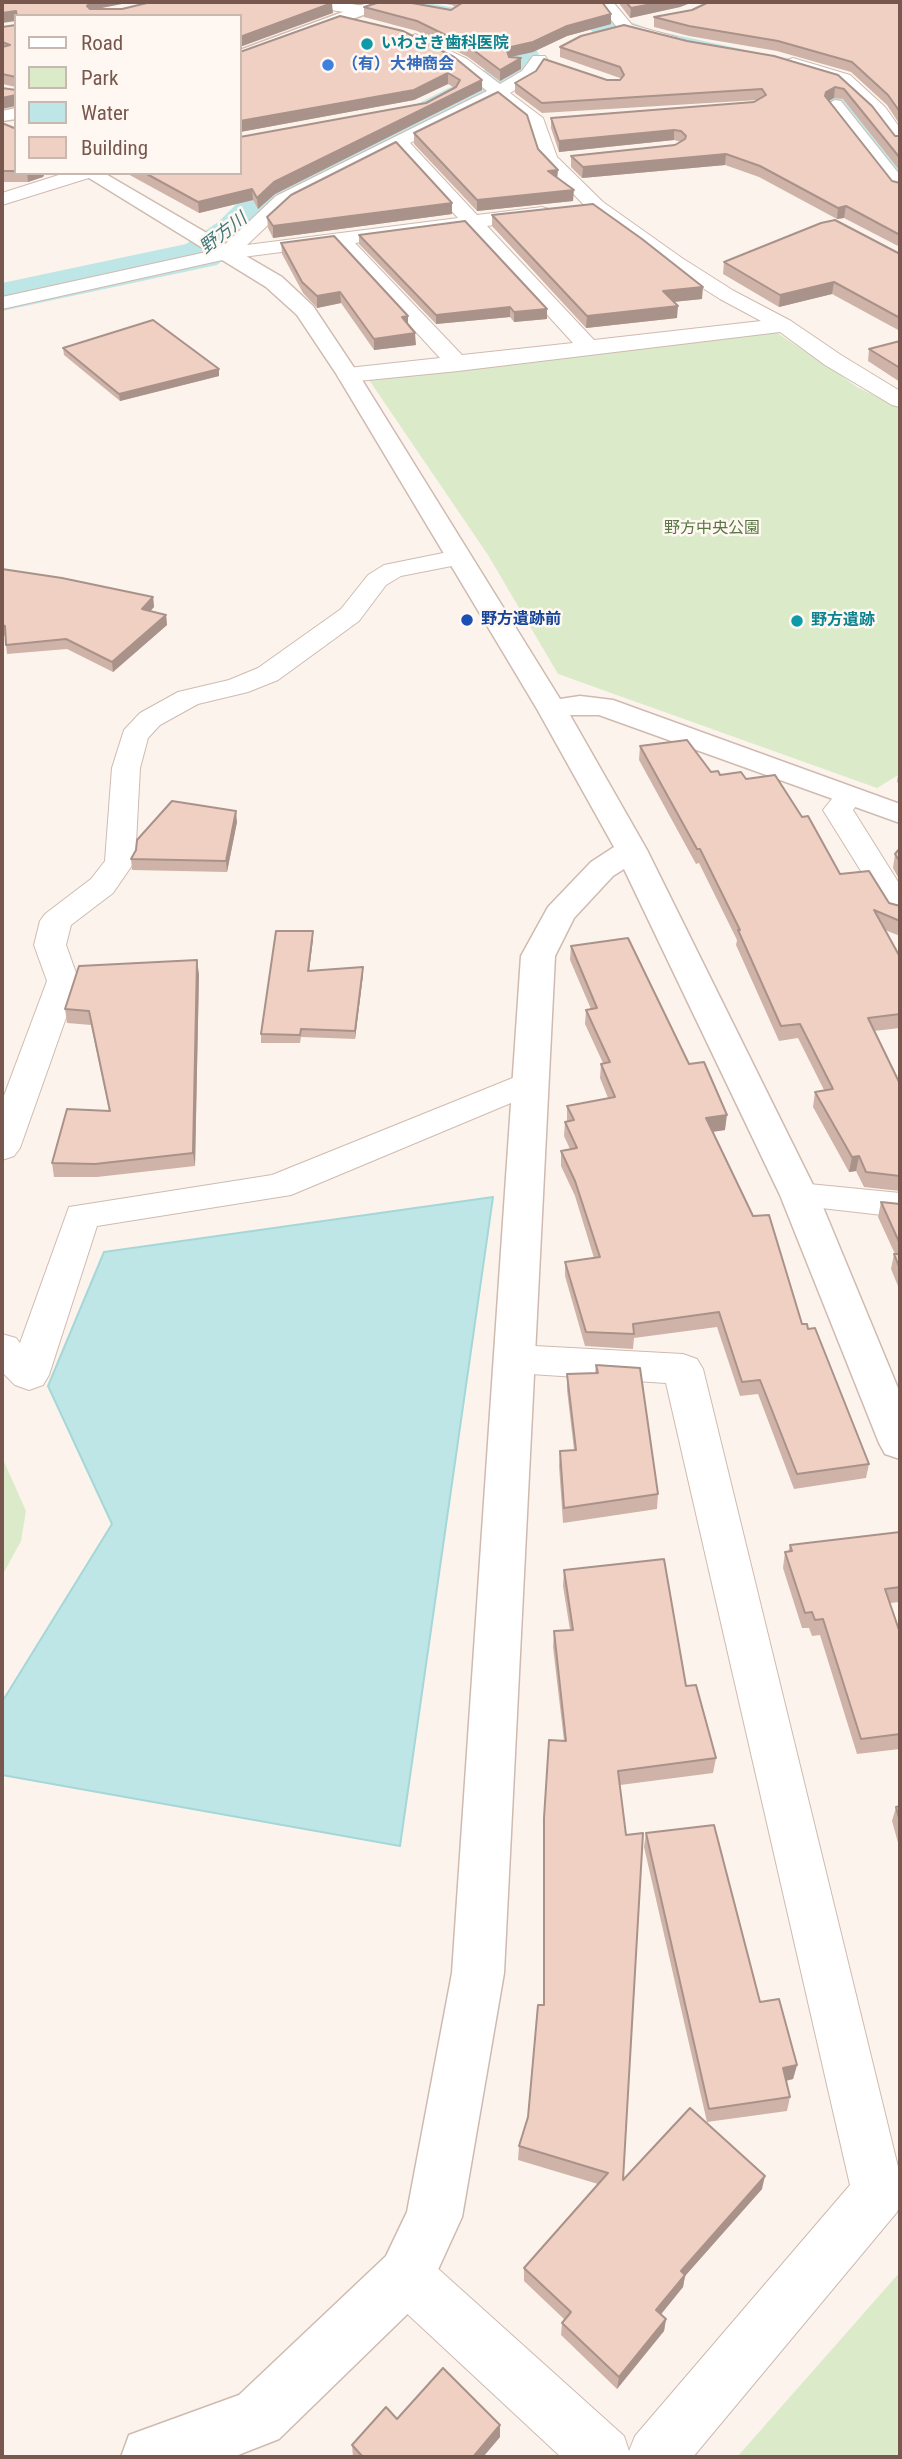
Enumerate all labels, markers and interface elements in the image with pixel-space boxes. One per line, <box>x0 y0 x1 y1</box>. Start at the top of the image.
legend <box>14 14 242 175</box>
text: Road <box>81 31 123 55</box>
place label: いわさき歯科医院 <box>381 34 509 54</box>
marker: いわさき歯科医院 <box>359 36 375 52</box>
place label: （有）大神商会 <box>342 55 454 75</box>
marker: （有）大神商会 <box>320 57 336 73</box>
text: Park <box>81 66 118 90</box>
text: Water <box>81 101 129 125</box>
text: Building <box>81 136 148 160</box>
water label: 野方川 <box>196 209 252 259</box>
park label: 野方中央公園 <box>664 519 760 539</box>
place label: 野方遺跡前 <box>481 610 561 630</box>
place label: 野方遺跡 <box>811 611 875 631</box>
marker: 野方遺跡前 <box>459 612 475 628</box>
marker: 野方遺跡 <box>789 613 805 629</box>

